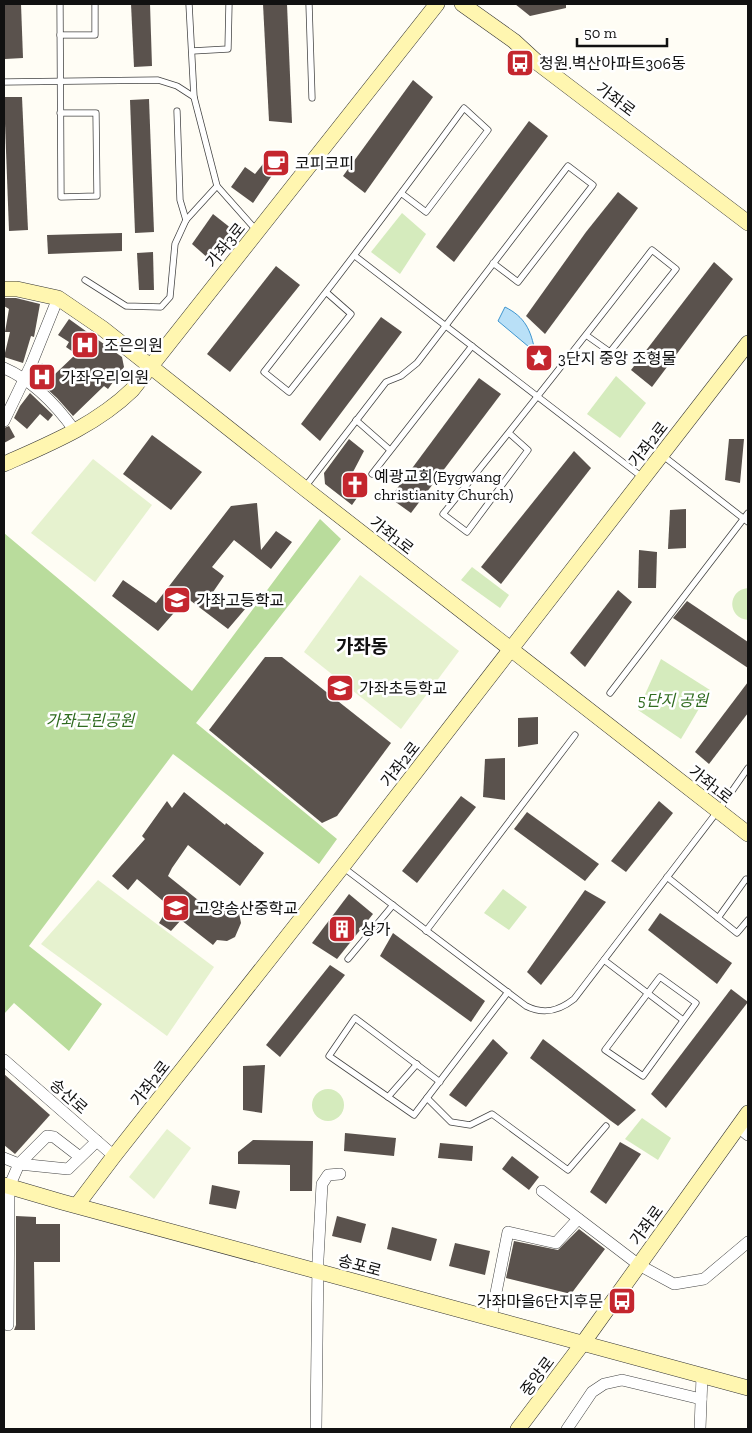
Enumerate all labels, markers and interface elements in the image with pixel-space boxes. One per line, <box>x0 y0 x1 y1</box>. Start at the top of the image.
scale bar <box>577 15 667 47</box>
text: 50 m <box>584 24 617 42</box>
bus stop icon: 청원.벽산아파트306동 <box>505 48 535 78</box>
place label: 청원.벽산아파트306동 <box>539 54 686 73</box>
street label: 가좌로 <box>592 79 639 120</box>
cafe icon: 코피코피 <box>261 148 291 178</box>
place label: 코피코피 <box>295 154 354 173</box>
street label: 가좌3로 <box>202 219 249 271</box>
hospital icon: 조은의원 <box>70 330 100 360</box>
place label: 조은의원 <box>104 336 163 355</box>
place icon: 3단지 중앙 조형물 <box>524 343 554 373</box>
place label: 3단지 중앙 조형물 <box>558 349 676 368</box>
hospital icon: 가좌우리의원 <box>27 362 57 392</box>
place label: 가좌우리의원 <box>61 368 149 387</box>
street label: 가좌2로 <box>625 418 672 471</box>
place label: 예광교회(Eygwang christianity Church) <box>374 467 513 504</box>
church icon: 예광교회(Eygwang christianity Church) <box>340 470 370 500</box>
street label: 가좌1로 <box>366 512 418 559</box>
school or university icon: 가좌고등학교 <box>162 585 192 615</box>
place label: 가좌고등학교 <box>196 591 284 610</box>
district label: 가좌동 <box>336 635 388 658</box>
school or university icon: 가좌초등학교 <box>325 673 355 703</box>
place label: 가좌초등학교 <box>359 679 447 698</box>
park label: 5단지 공원 <box>638 691 710 710</box>
park label: 가좌근린공원 <box>46 711 135 730</box>
street label: 가좌2로 <box>377 738 424 791</box>
street label: 가좌1로 <box>685 761 737 808</box>
school or university icon: 고양송산중학교 <box>161 893 191 923</box>
place label: 고양송산중학교 <box>195 899 298 918</box>
building icon: 상가 <box>327 914 357 944</box>
place label: 상가 <box>361 920 391 939</box>
street label: 가좌2로 <box>127 1057 174 1110</box>
street label: 송산로 <box>46 1075 92 1118</box>
street label: 가좌로 <box>626 1202 667 1249</box>
street label: 송포로 <box>336 1251 384 1280</box>
bus stop icon: 가좌마을6단지후문 <box>607 1286 637 1316</box>
place label: 가좌마을6단지후문 <box>477 1292 603 1311</box>
street label: 중앙로 <box>517 1353 558 1400</box>

